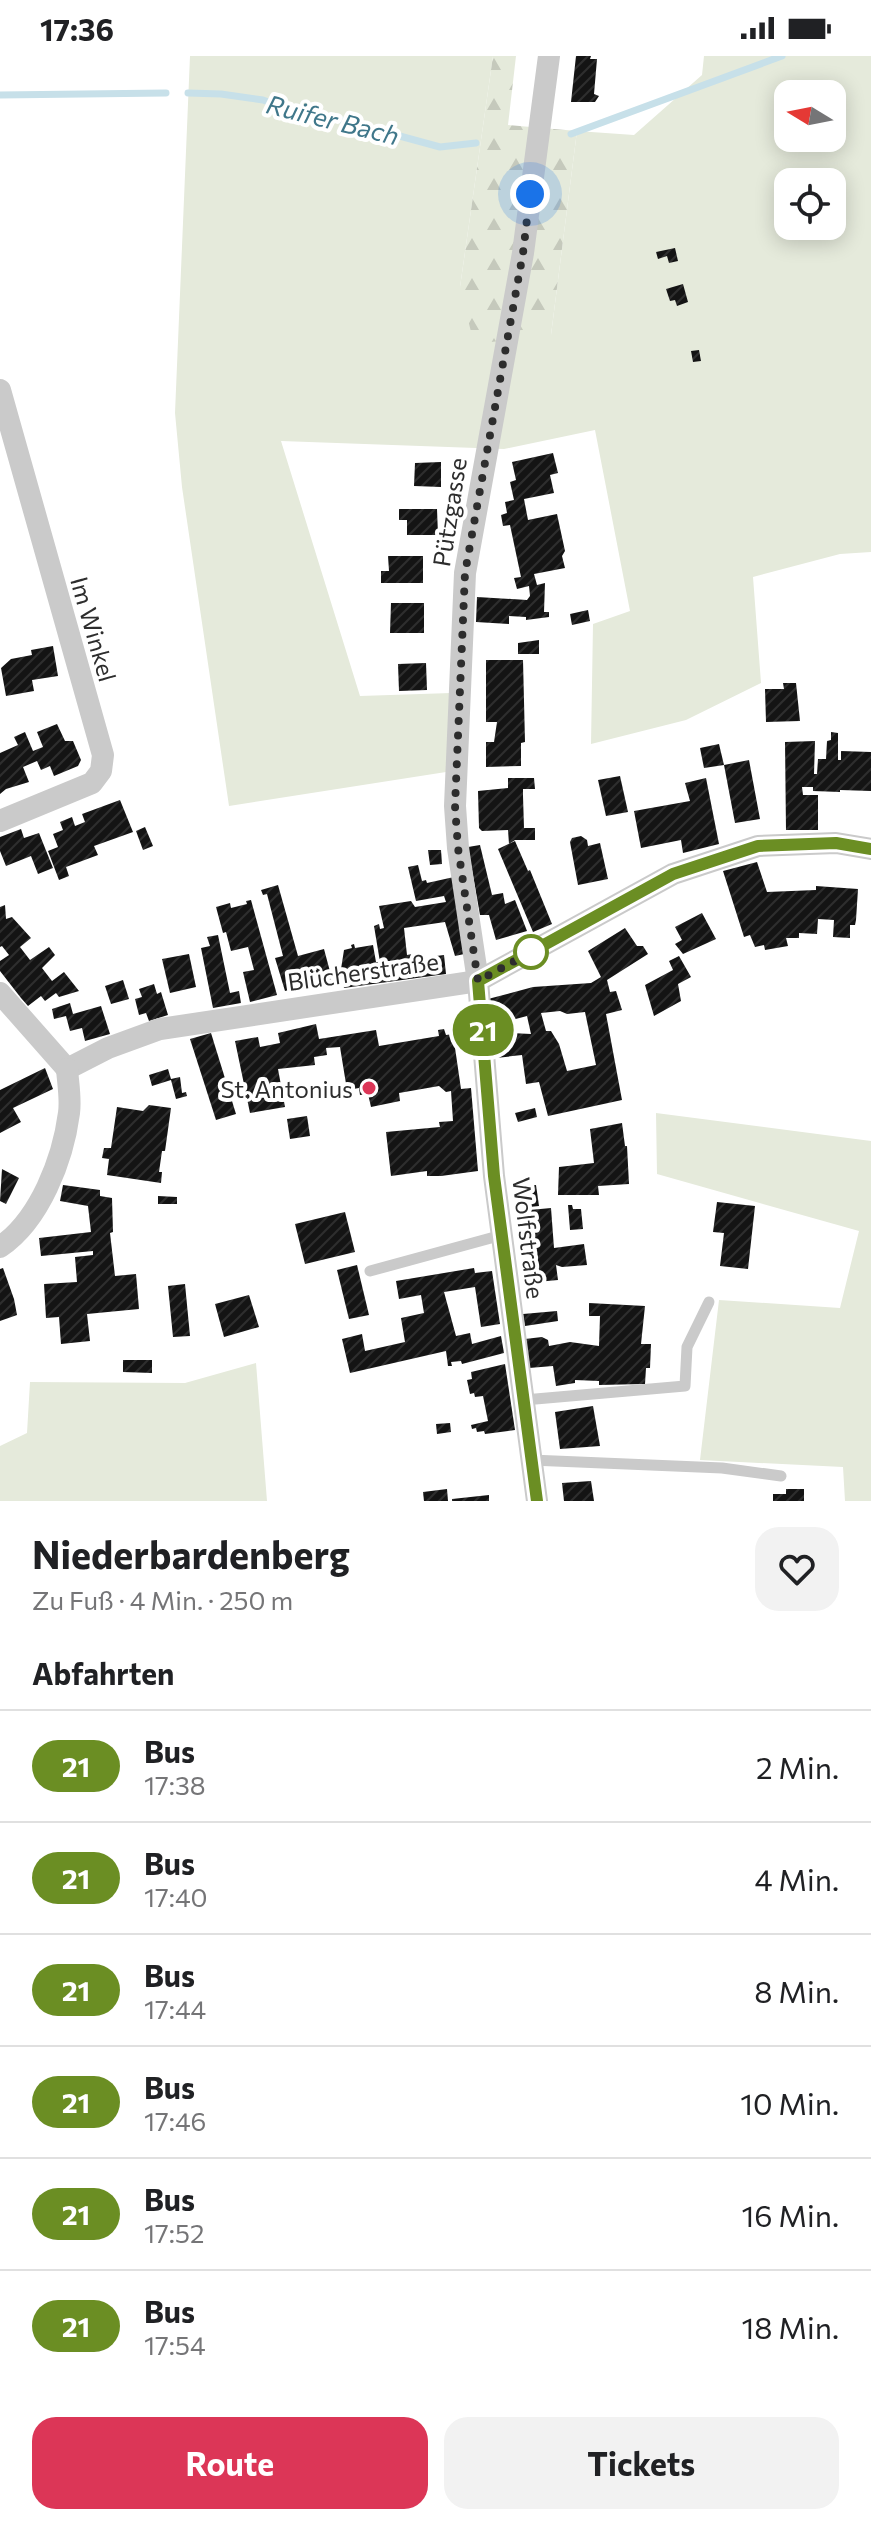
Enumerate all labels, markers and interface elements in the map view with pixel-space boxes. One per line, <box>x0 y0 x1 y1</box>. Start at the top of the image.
text: 17:36 <box>40 10 114 47</box>
north arrow <box>774 80 846 152</box>
map controls <box>774 80 846 240</box>
water label: Ruifer Bach <box>264 88 402 150</box>
button: locate <box>774 168 846 240</box>
your location <box>510 174 550 214</box>
street label: Pützgasse <box>426 455 472 569</box>
street label: Im Winkel <box>65 573 123 685</box>
unlabelled marker <box>514 935 548 969</box>
street label: Blücherstraße <box>286 946 440 996</box>
line badge: 21 <box>447 1004 519 1056</box>
text: 21 <box>469 1013 497 1047</box>
place label: St. Antonius <box>221 1074 353 1103</box>
marker: St. Antonius <box>360 1079 378 1097</box>
street label: Wolfstraße <box>507 1176 551 1300</box>
button: heart <box>755 1527 839 1611</box>
text: Niederbardenberg <box>32 1530 350 1577</box>
text: Zu Fuß · 4 Min. · 250 m <box>32 1584 293 1615</box>
text: Abfahrten <box>32 1654 174 1691</box>
text: Bus <box>144 1732 195 1769</box>
text: 2 Min. <box>756 1748 839 1785</box>
text: 21 <box>62 1749 90 1783</box>
text: 17:38 <box>144 1769 206 1800</box>
text: Bus <box>144 1844 195 1881</box>
text: 4 Min. <box>755 1860 839 1897</box>
text: 21 <box>62 1861 90 1895</box>
text: 17:40 <box>144 1881 208 1912</box>
text: Bus <box>144 1956 195 1993</box>
text: 8 Min. <box>754 1972 839 2009</box>
text: 21 <box>62 1973 90 2007</box>
text: 17:44 <box>144 1993 206 2024</box>
text: Bus <box>144 2068 195 2105</box>
text: 10 Min. <box>740 2084 839 2121</box>
text: 21 <box>62 2085 90 2119</box>
text: 17:46 <box>144 2105 206 2136</box>
text: Bus <box>144 2180 195 2217</box>
text: 16 Min. <box>742 2196 839 2233</box>
text: 21 <box>62 2197 90 2231</box>
text: 17:52 <box>144 2217 204 2248</box>
text: Bus <box>144 2292 195 2329</box>
text: 18 Min. <box>742 2308 839 2345</box>
text: 21 <box>62 2309 90 2343</box>
text: 17:54 <box>144 2329 206 2360</box>
button: Route <box>32 2417 428 2509</box>
button: Tickets <box>444 2417 839 2509</box>

